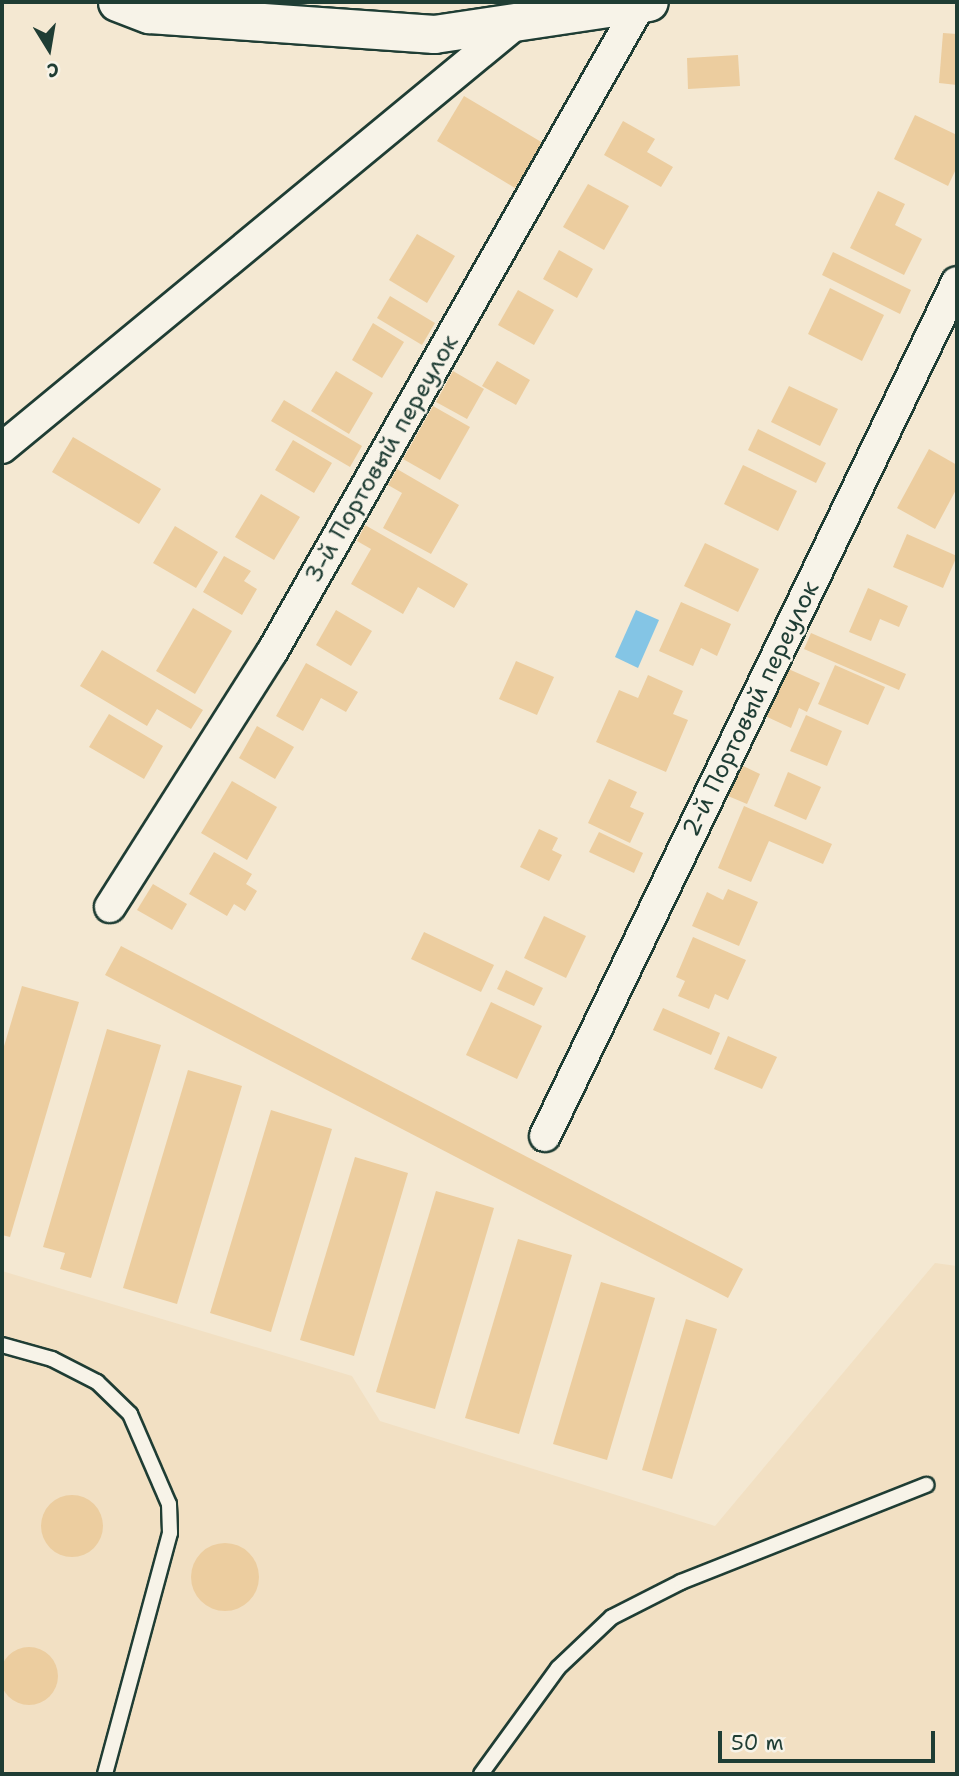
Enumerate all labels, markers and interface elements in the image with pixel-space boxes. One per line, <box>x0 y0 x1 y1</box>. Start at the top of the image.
north arrow <box>14 14 84 84</box>
text: С <box>45 57 61 83</box>
street label: 3-й Портовый переулок <box>299 330 465 588</box>
street label: 2-й Портовый переулок <box>677 577 825 841</box>
scale bar <box>721 1716 938 1760</box>
text: 50 m <box>731 1729 784 1757</box>

